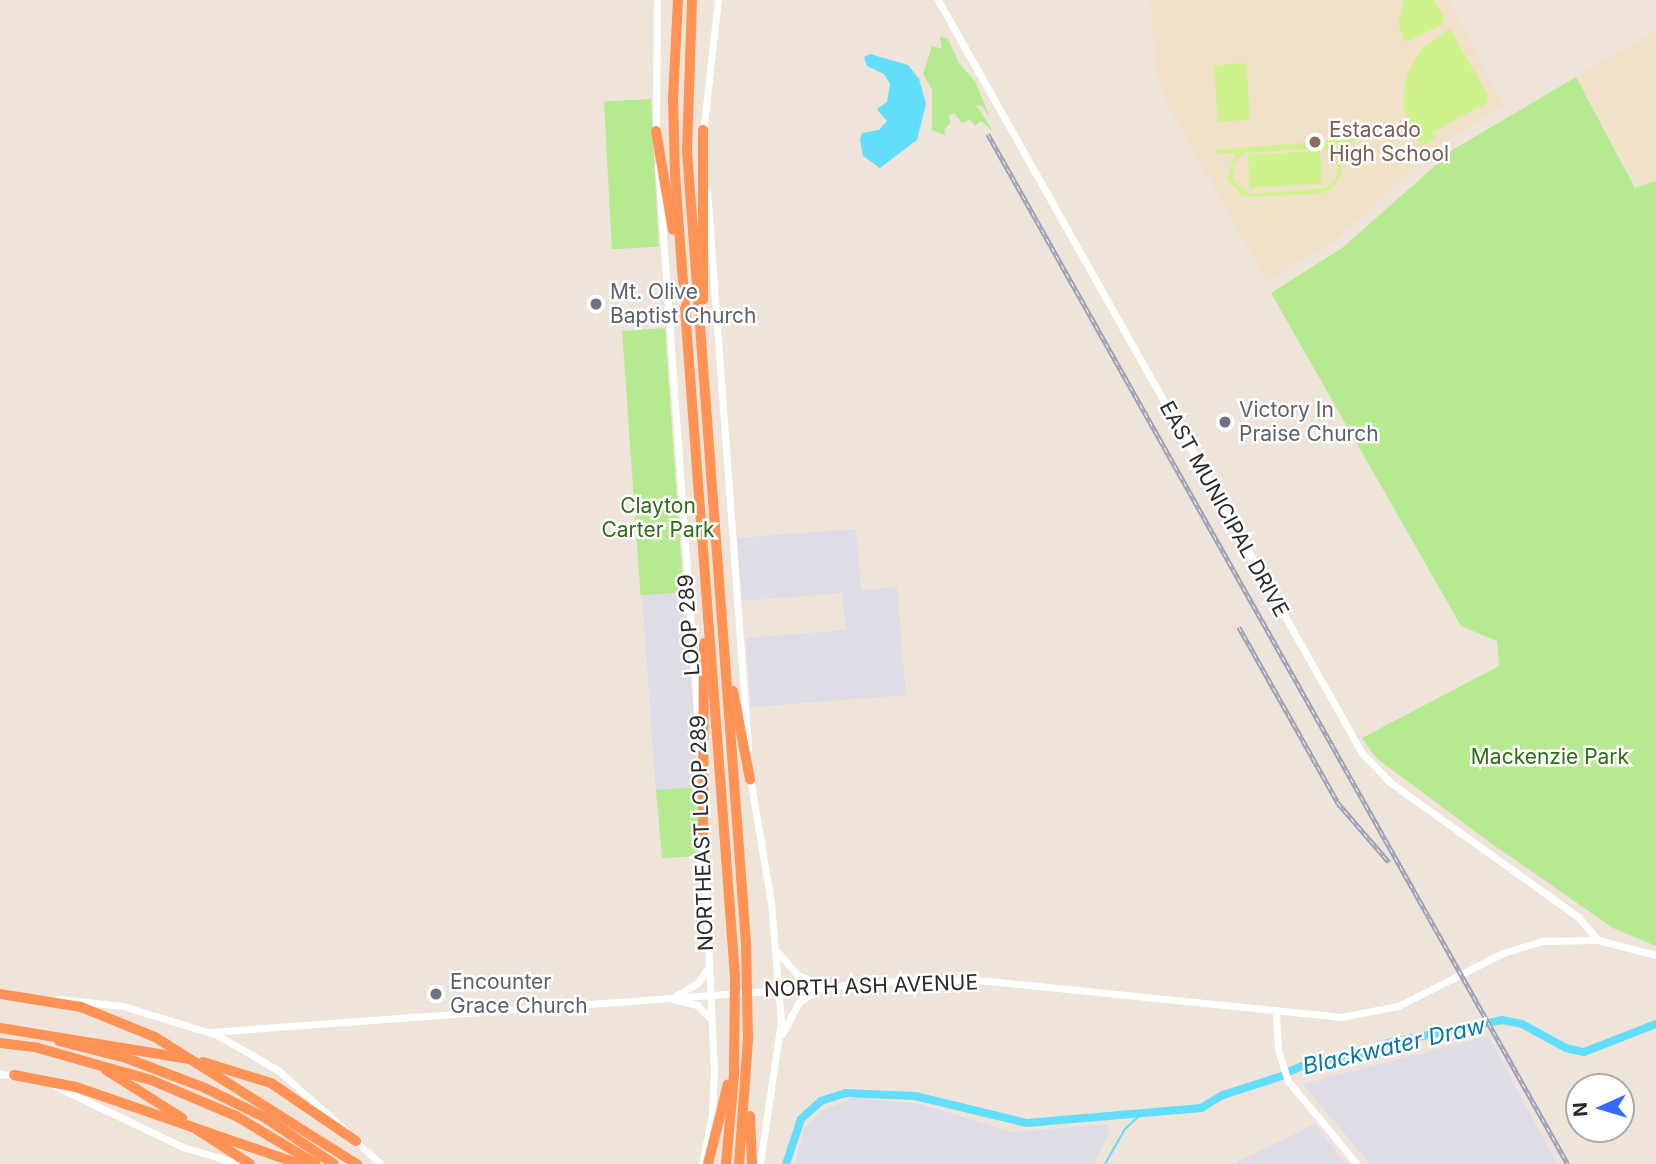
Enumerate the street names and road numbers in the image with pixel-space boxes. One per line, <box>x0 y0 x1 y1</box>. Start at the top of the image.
street label: EAST MUNICIPAL DRIVE <box>1154 397 1294 621</box>
street label: LOOP 289 <box>673 573 705 677</box>
street label: NORTHEAST LOOP 289 <box>685 715 719 951</box>
street label: NORTH ASH AVENUE <box>764 970 978 1002</box>

